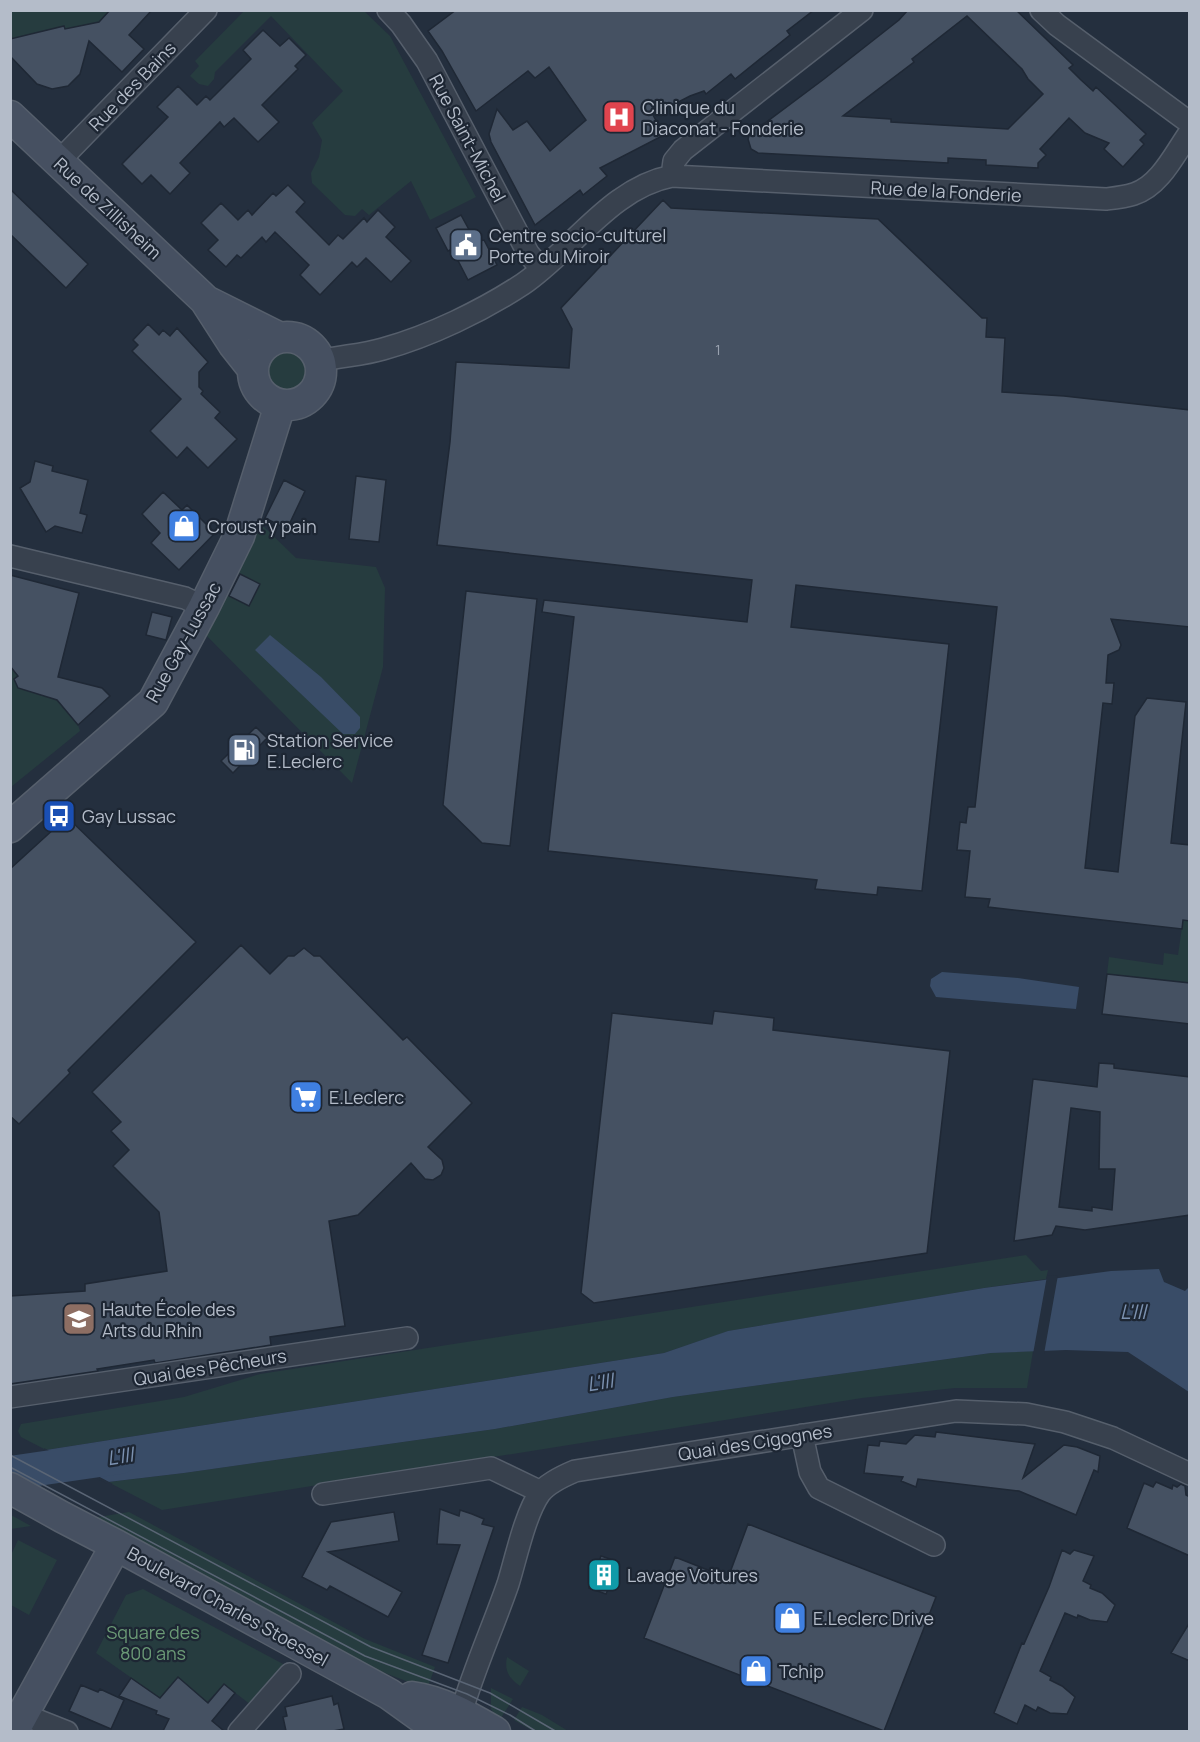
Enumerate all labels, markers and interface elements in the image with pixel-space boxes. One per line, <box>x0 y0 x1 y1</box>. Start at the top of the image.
street label: Rue des Bains <box>83 36 181 136</box>
street label: Rue Saint-Michel <box>424 70 512 206</box>
place label: Clinique du Diaconat - Fonderie <box>642 95 804 140</box>
hospital icon: Clinique du Diaconat - Fonderie <box>601 99 637 135</box>
street label: Rue de Zillisheim <box>49 152 167 264</box>
street label: Rue de la Fonderie <box>870 175 1022 207</box>
place label: Centre socio-culturel Porte du Miroir <box>489 223 666 268</box>
public building icon: Centre socio-culturel Porte du Miroir <box>448 227 484 263</box>
house number: 1 <box>715 339 721 360</box>
shop icon: Croust'y pain <box>166 508 202 544</box>
place label: Croust'y pain <box>207 514 317 538</box>
street label: Rue Gay-Lussac <box>140 578 226 706</box>
place label: Station Service E.Leclerc <box>267 728 393 773</box>
fuel station icon: Station Service E.Leclerc <box>226 732 262 768</box>
bus stop icon: Gay Lussac <box>41 798 77 834</box>
place label: Gay Lussac <box>82 804 176 828</box>
supermarket icon: E.Leclerc <box>288 1079 324 1115</box>
place label: E.Leclerc <box>329 1085 404 1109</box>
place label: Haute École des Arts du Rhin <box>102 1297 236 1342</box>
water label: L'Ill <box>1120 1298 1148 1325</box>
school or university icon: Haute École des Arts du Rhin <box>61 1301 97 1337</box>
street label: Quai des Pêcheurs <box>132 1343 288 1391</box>
water label: L'Ill <box>585 1366 617 1397</box>
street label: Quai des Cigognes <box>676 1418 834 1466</box>
water label: L'Ill <box>105 1440 137 1471</box>
street label: Boulevard Charles Stoessel <box>123 1541 333 1671</box>
building icon: Lavage Voitures <box>586 1557 622 1593</box>
place label: Lavage Voitures <box>627 1563 758 1587</box>
shop icon: E.Leclerc Drive <box>772 1600 808 1636</box>
place label: E.Leclerc Drive <box>813 1606 934 1630</box>
park label: Square des 800 ans <box>106 1620 200 1665</box>
shop icon: Tchip <box>738 1653 774 1689</box>
place label: Tchip <box>779 1659 824 1683</box>

